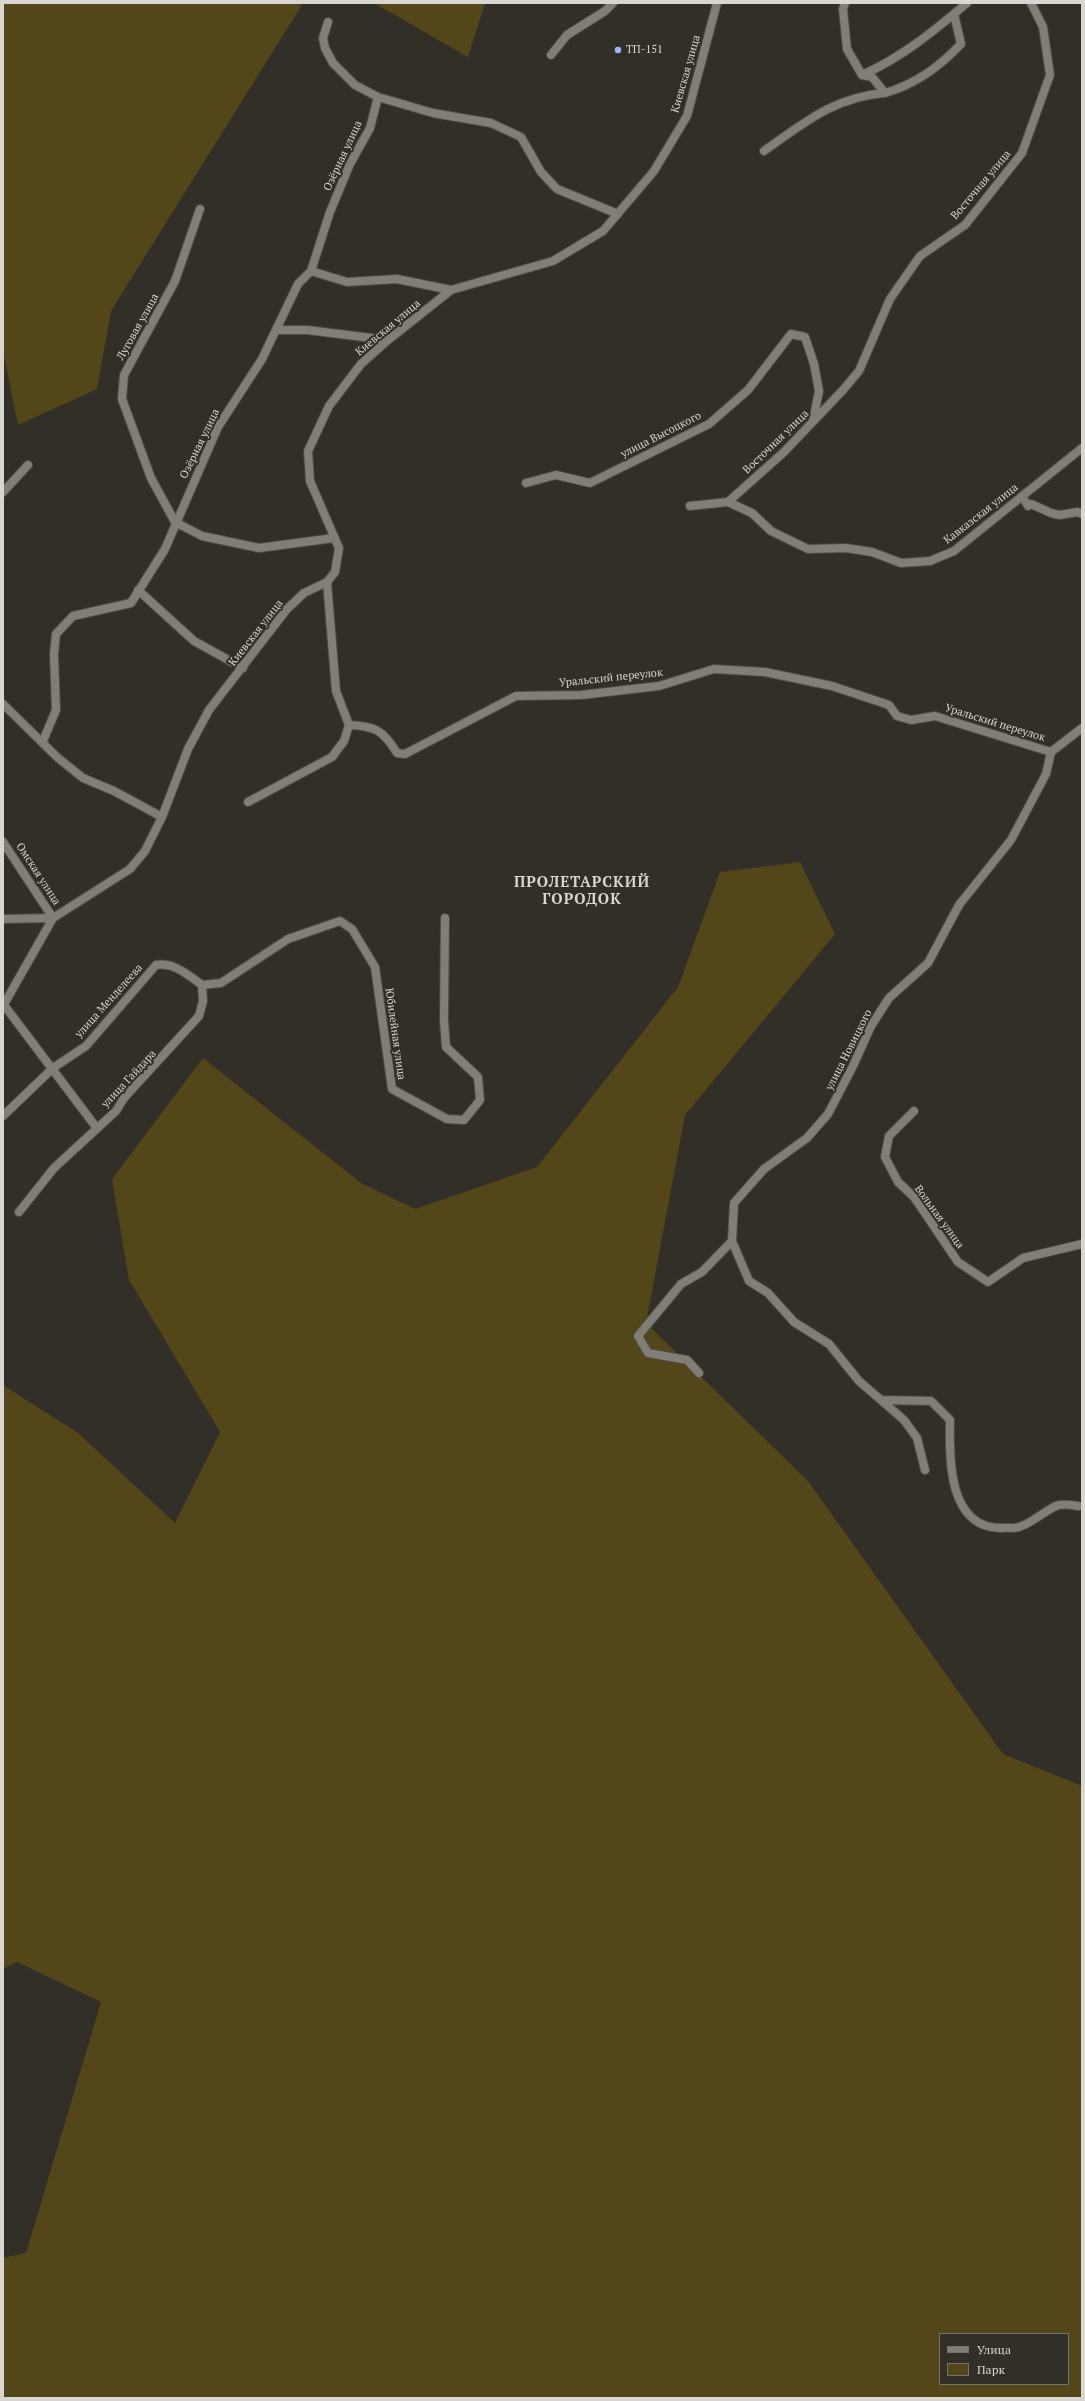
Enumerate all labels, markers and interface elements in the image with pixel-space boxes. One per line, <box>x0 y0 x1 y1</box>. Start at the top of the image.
street label: Киевская улица <box>669 33 703 115</box>
place label: ТП-151 <box>626 43 663 57</box>
marker: ТП-151 <box>613 45 623 55</box>
street label: Озёрная улица <box>321 119 365 193</box>
street label: Восточная улица <box>948 148 1014 222</box>
street label: Луговая улица <box>114 292 162 362</box>
street label: Киевская улица <box>353 297 423 359</box>
street label: Озёрная улица <box>177 407 223 481</box>
street label: Восточная улица <box>740 407 812 477</box>
street label: улица Высоцкого <box>619 409 703 461</box>
street label: Кавказская улица <box>941 481 1021 547</box>
street label: Киевская улица <box>226 597 286 669</box>
street label: Уральский переулок <box>559 666 663 690</box>
street label: Уральский переулок <box>943 701 1047 745</box>
street label: Омская улица <box>13 840 63 908</box>
district label: ПРОЛЕТАРСКИЙ ГОРОДОК <box>514 874 650 909</box>
street label: улица Менделеева <box>72 961 146 1041</box>
street label: Юбилейная улица <box>382 987 408 1081</box>
street label: улица Новицкого <box>823 1007 875 1093</box>
street label: улица Гайдара <box>99 1047 159 1111</box>
street label: Вольная улица <box>912 1183 966 1251</box>
legend <box>939 2333 1069 2385</box>
text: Улица <box>977 2342 1011 2357</box>
text: Парк <box>977 2362 1005 2377</box>

